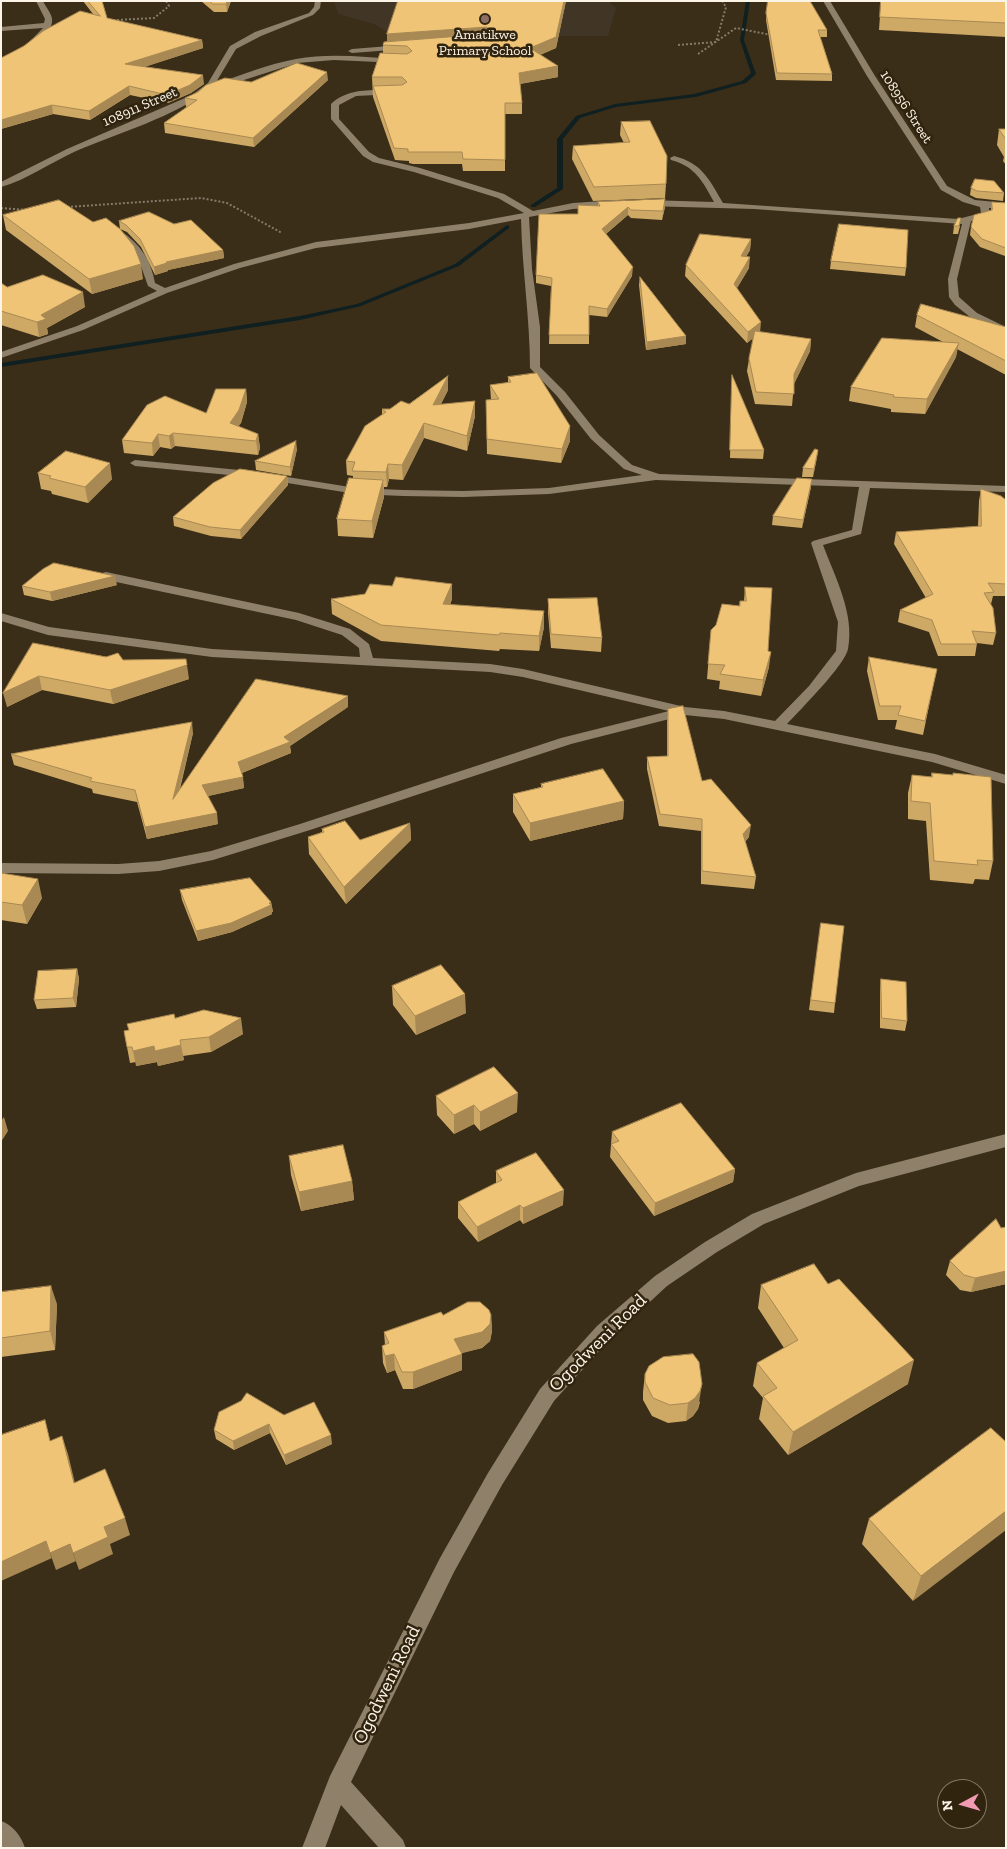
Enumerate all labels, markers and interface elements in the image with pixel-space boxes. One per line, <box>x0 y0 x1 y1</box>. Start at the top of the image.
marker: Amatikwe Primary School <box>479 13 491 25</box>
place label: Amatikwe Primary School <box>439 27 531 59</box>
street label: 108956 Street <box>876 68 936 146</box>
street label: 108911 Street <box>100 84 180 130</box>
street label: Ogodweni Road <box>544 1289 652 1397</box>
street label: Ogodweni Road <box>348 1622 426 1748</box>
north arrow <box>937 1779 987 1829</box>
text: N <box>939 1799 957 1812</box>

